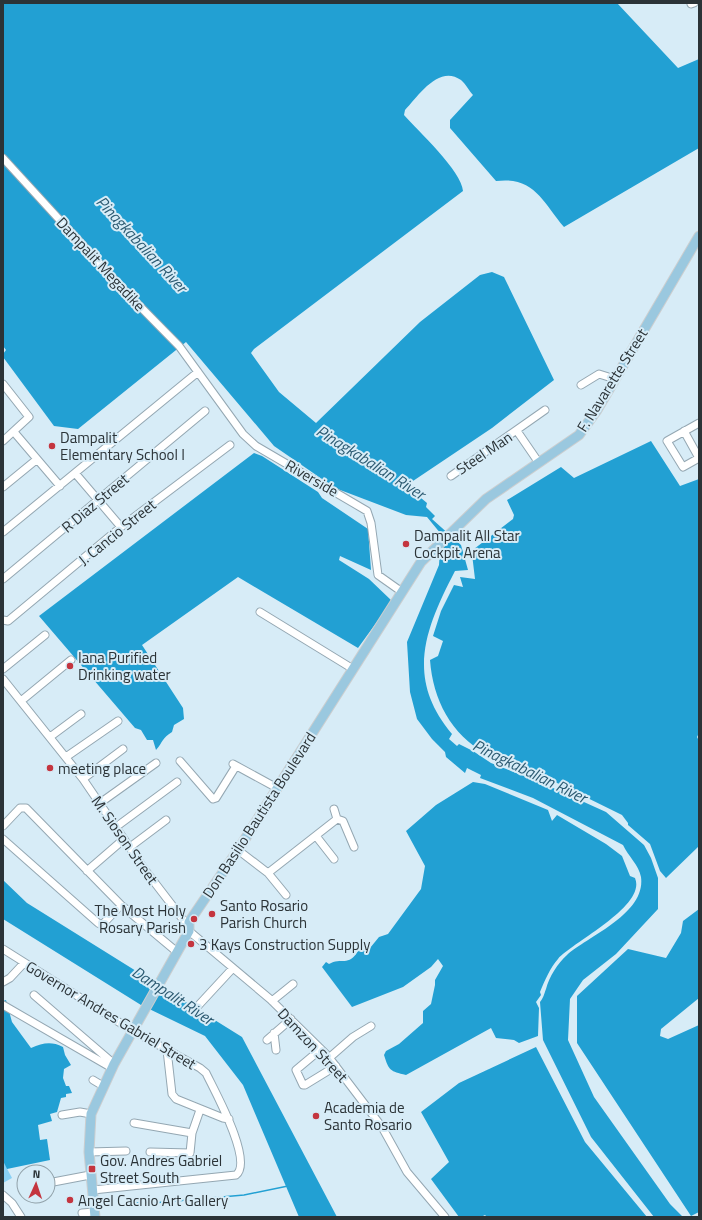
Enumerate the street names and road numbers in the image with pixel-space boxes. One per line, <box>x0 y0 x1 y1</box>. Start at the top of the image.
street label: Dampalit Megadike <box>51 212 151 316</box>
street label: F. Navarette Street <box>571 323 653 436</box>
street label: Steel Man <box>451 426 517 480</box>
street label: Riverside <box>281 454 343 502</box>
street label: R Diaz Street <box>56 467 134 538</box>
street label: J. Cancio Street <box>73 493 161 571</box>
street label: Don Basilio Bautista Boulevard <box>197 727 321 903</box>
street label: M. Sioson Street <box>86 791 164 890</box>
street label: Governor Andres Gabriel Street <box>21 955 201 1076</box>
street label: Damzon Street <box>272 1003 354 1088</box>

